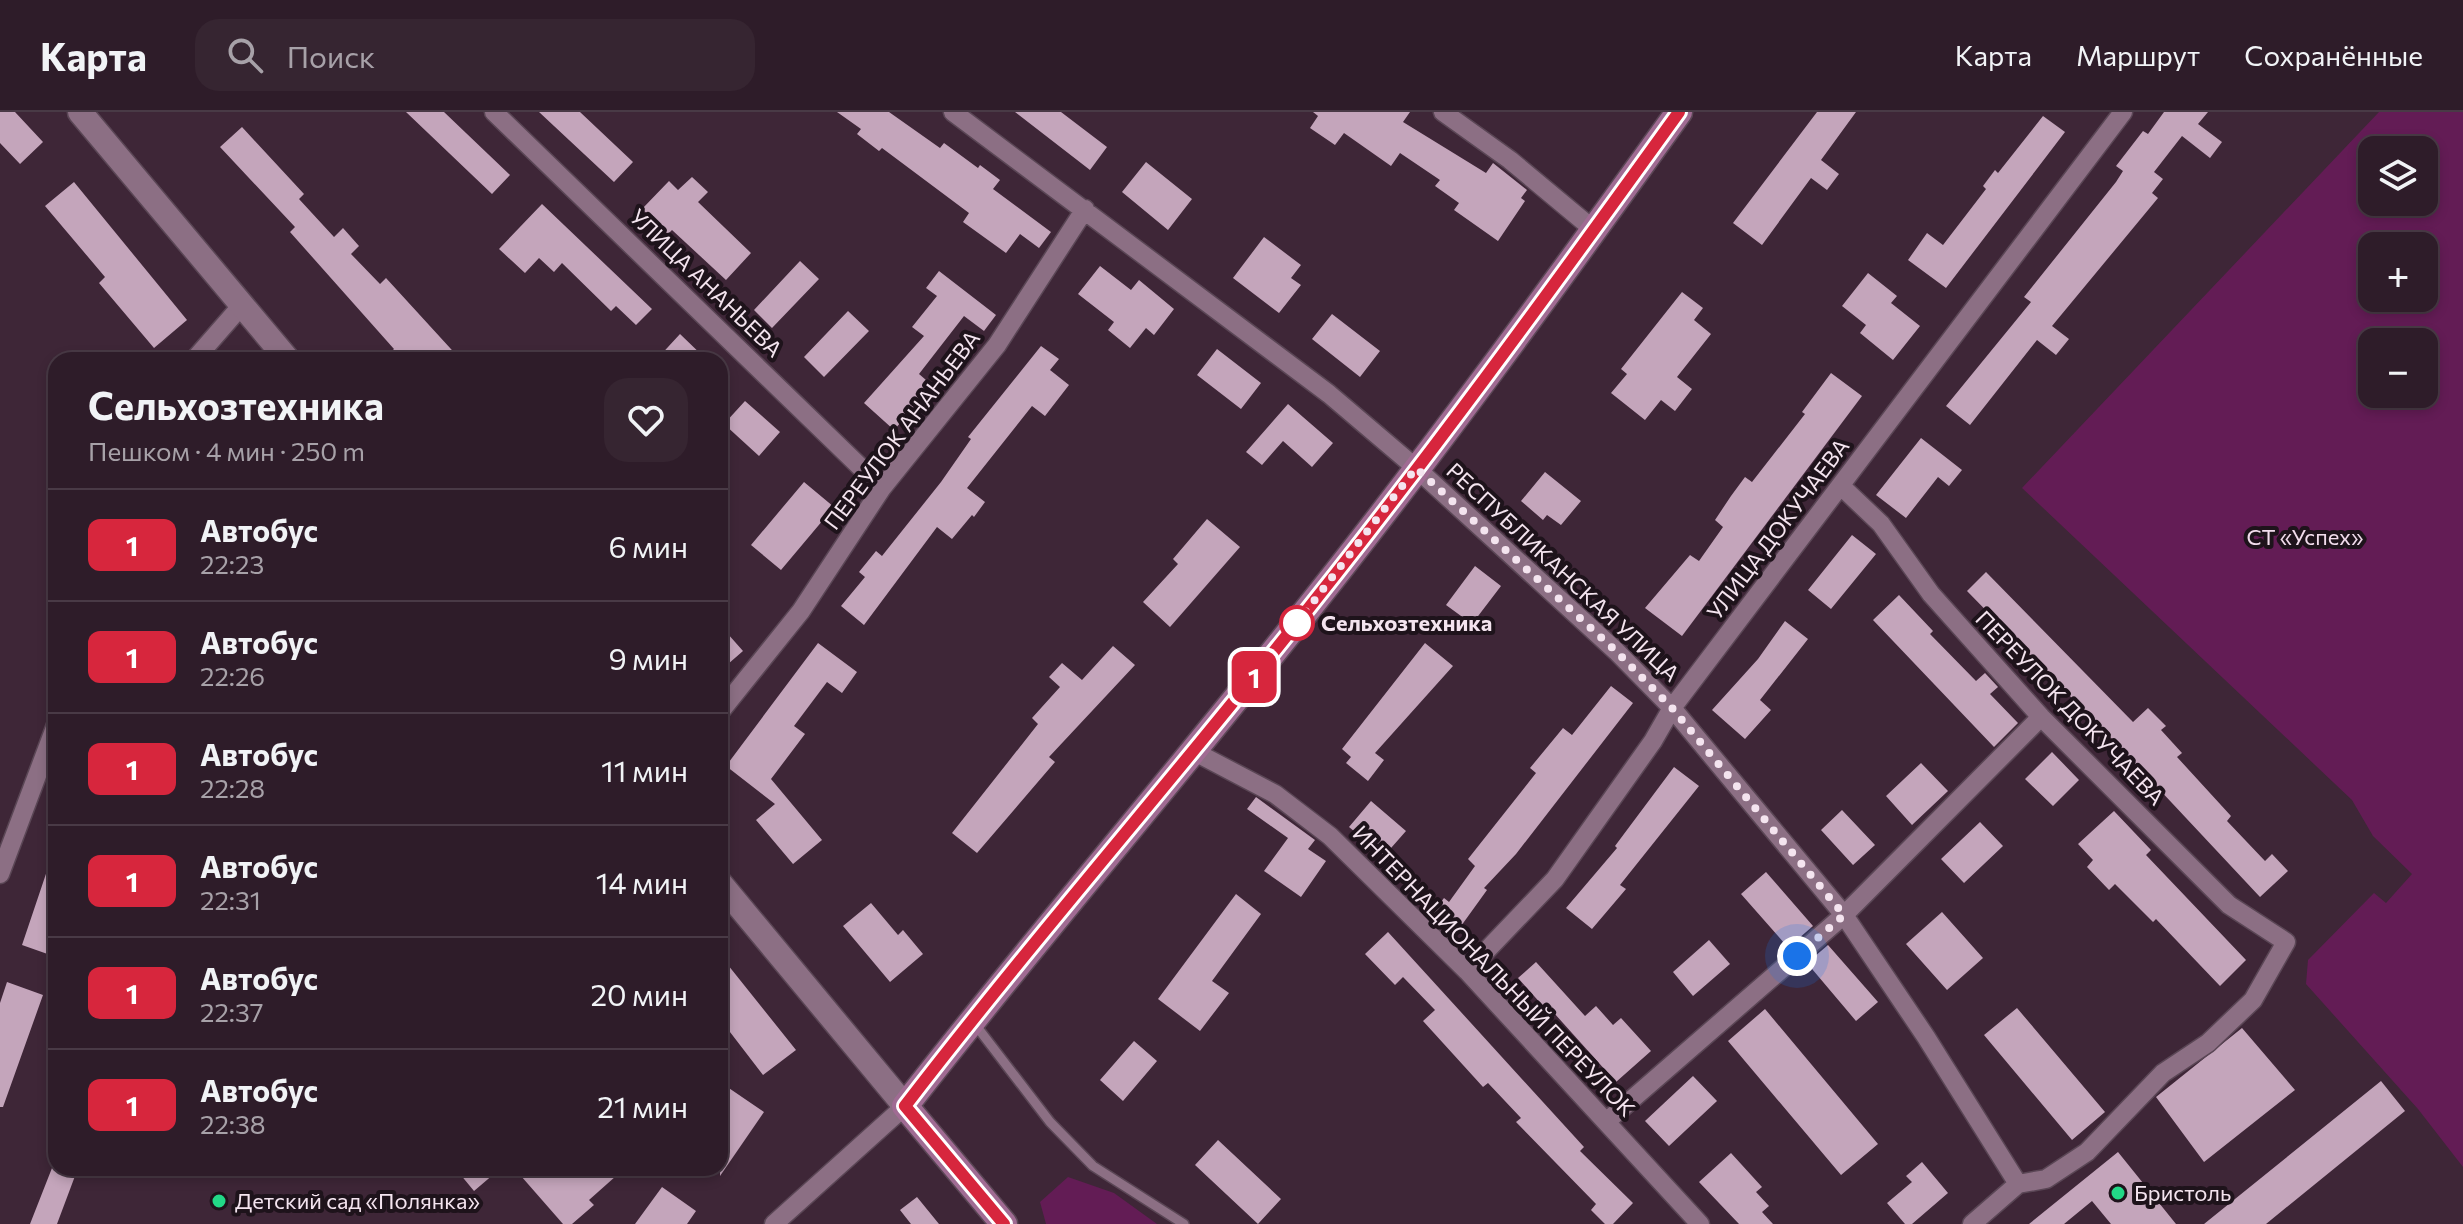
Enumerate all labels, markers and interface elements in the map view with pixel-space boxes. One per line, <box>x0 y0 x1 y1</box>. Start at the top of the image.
search box <box>195 19 755 91</box>
text: Карта <box>40 32 147 79</box>
icon: search <box>223 33 267 77</box>
text: Поиск <box>287 37 375 74</box>
text: Карта <box>1955 38 2032 72</box>
text: Маршрут <box>2076 38 2200 72</box>
text: Сохранённые <box>2244 38 2423 72</box>
map controls <box>2358 136 2438 408</box>
button: layers <box>2358 136 2438 216</box>
street label: УЛИЦА АНАНЬЕВА <box>624 203 788 362</box>
button: + <box>2358 232 2438 312</box>
street label: ПЕРЕУЛОК АНАНЬЕВА <box>818 325 985 535</box>
button: − <box>2358 328 2438 408</box>
button: heart <box>604 378 688 462</box>
text: Сельхозтехника <box>88 381 384 428</box>
street label: УЛИЦА ДОКУЧАЕВА <box>1701 433 1854 624</box>
text: Пешком · 4 мин · 250 m <box>88 435 365 466</box>
street label: РЕСПУБЛИКАНСКАЯ УЛИЦА <box>1441 457 1685 687</box>
text: Автобус <box>200 511 318 548</box>
park label: СТ «Успех» <box>2246 523 2364 550</box>
text: 6 мин <box>608 527 688 564</box>
text: 1 <box>126 528 138 562</box>
text: 22:23 <box>200 548 264 579</box>
street label: ПЕРЕУЛОК ДОКУЧАЕВА <box>1970 605 2170 811</box>
marker: Сельхозтехника <box>1280 606 1314 640</box>
place label: Сельхозтехника <box>1321 609 1492 636</box>
text: Автобус <box>200 623 318 660</box>
text: 9 мин <box>608 639 688 676</box>
text: 1 <box>126 640 138 674</box>
line badge: 1 <box>1228 651 1280 703</box>
text: 22:26 <box>200 660 265 691</box>
text: 1 <box>1248 660 1260 694</box>
text: Автобус <box>200 735 318 772</box>
text: 11 мин <box>601 751 688 788</box>
text: 1 <box>126 752 138 786</box>
text: 22:28 <box>200 772 265 803</box>
street label: ИНТЕРНАЦИОНАЛЬНЫЙ ПЕРЕУЛОК <box>1348 819 1641 1122</box>
text: Автобус <box>200 847 318 884</box>
text: 14 мин <box>596 863 688 900</box>
text: 1 <box>126 864 138 898</box>
text: 22:31 <box>200 884 261 915</box>
your location <box>1777 936 1817 976</box>
text: Автобус <box>200 959 318 996</box>
text: 20 мин <box>590 975 688 1012</box>
text: 1 <box>126 976 138 1010</box>
text: 22:37 <box>200 996 263 1027</box>
text: Автобус <box>200 1071 318 1108</box>
text: 21 мин <box>597 1087 688 1124</box>
text: 1 <box>126 1088 138 1122</box>
text: 22:38 <box>200 1108 266 1139</box>
place label: Бристоль <box>2134 1179 2231 1206</box>
marker: Бристоль <box>2109 1184 2127 1202</box>
place label: Детский сад «Полянка» <box>235 1187 480 1214</box>
marker: Детский сад «Полянка» <box>210 1192 228 1210</box>

